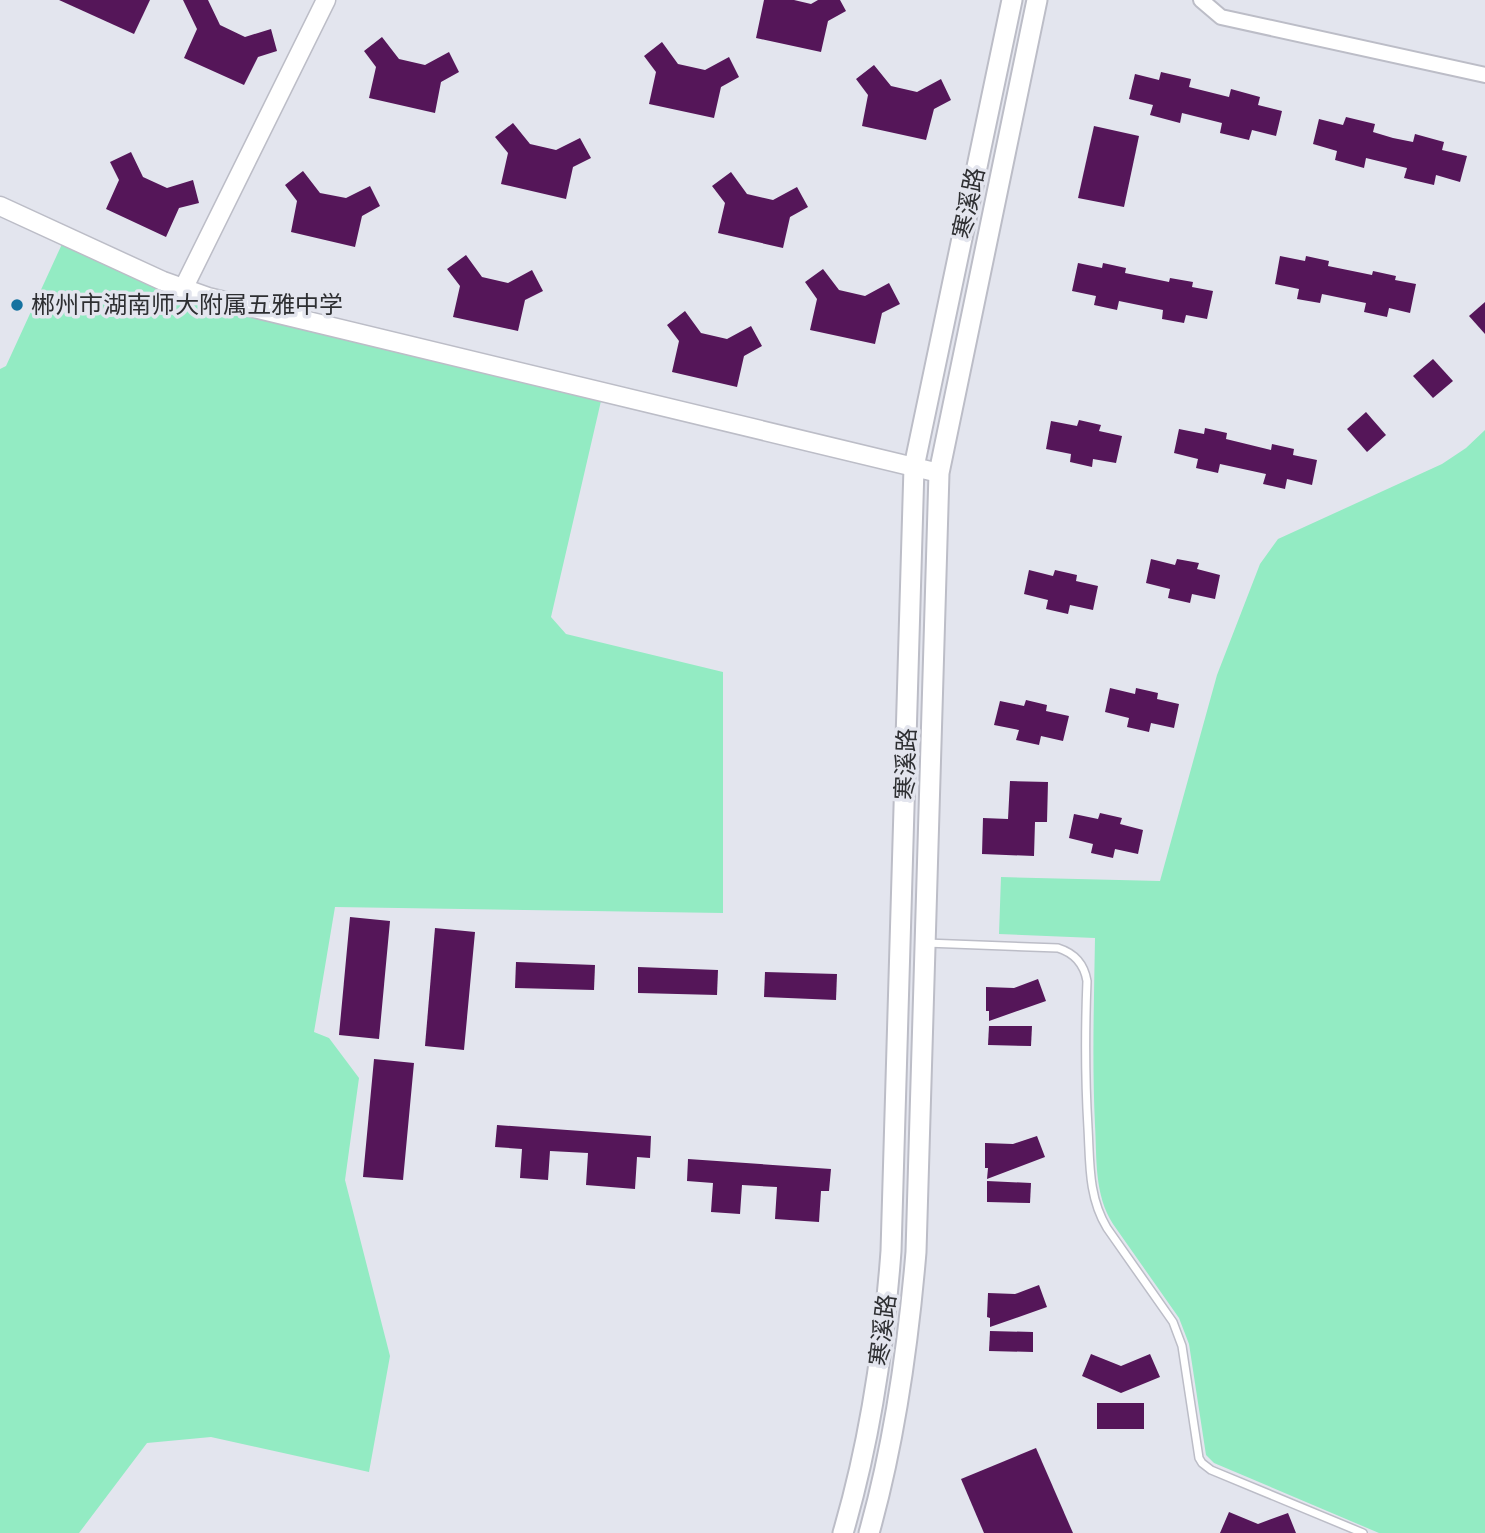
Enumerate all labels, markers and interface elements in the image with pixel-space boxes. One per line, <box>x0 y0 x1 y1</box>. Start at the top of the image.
street label: 寒溪路 <box>946 164 991 241</box>
place label: 郴州市湖南师大附属五雅中学 <box>31 289 343 320</box>
marker: 郴州市湖南师大附属五雅中学 <box>9 297 25 313</box>
street label: 寒溪路 <box>889 727 922 801</box>
street label: 寒溪路 <box>863 1292 902 1368</box>

